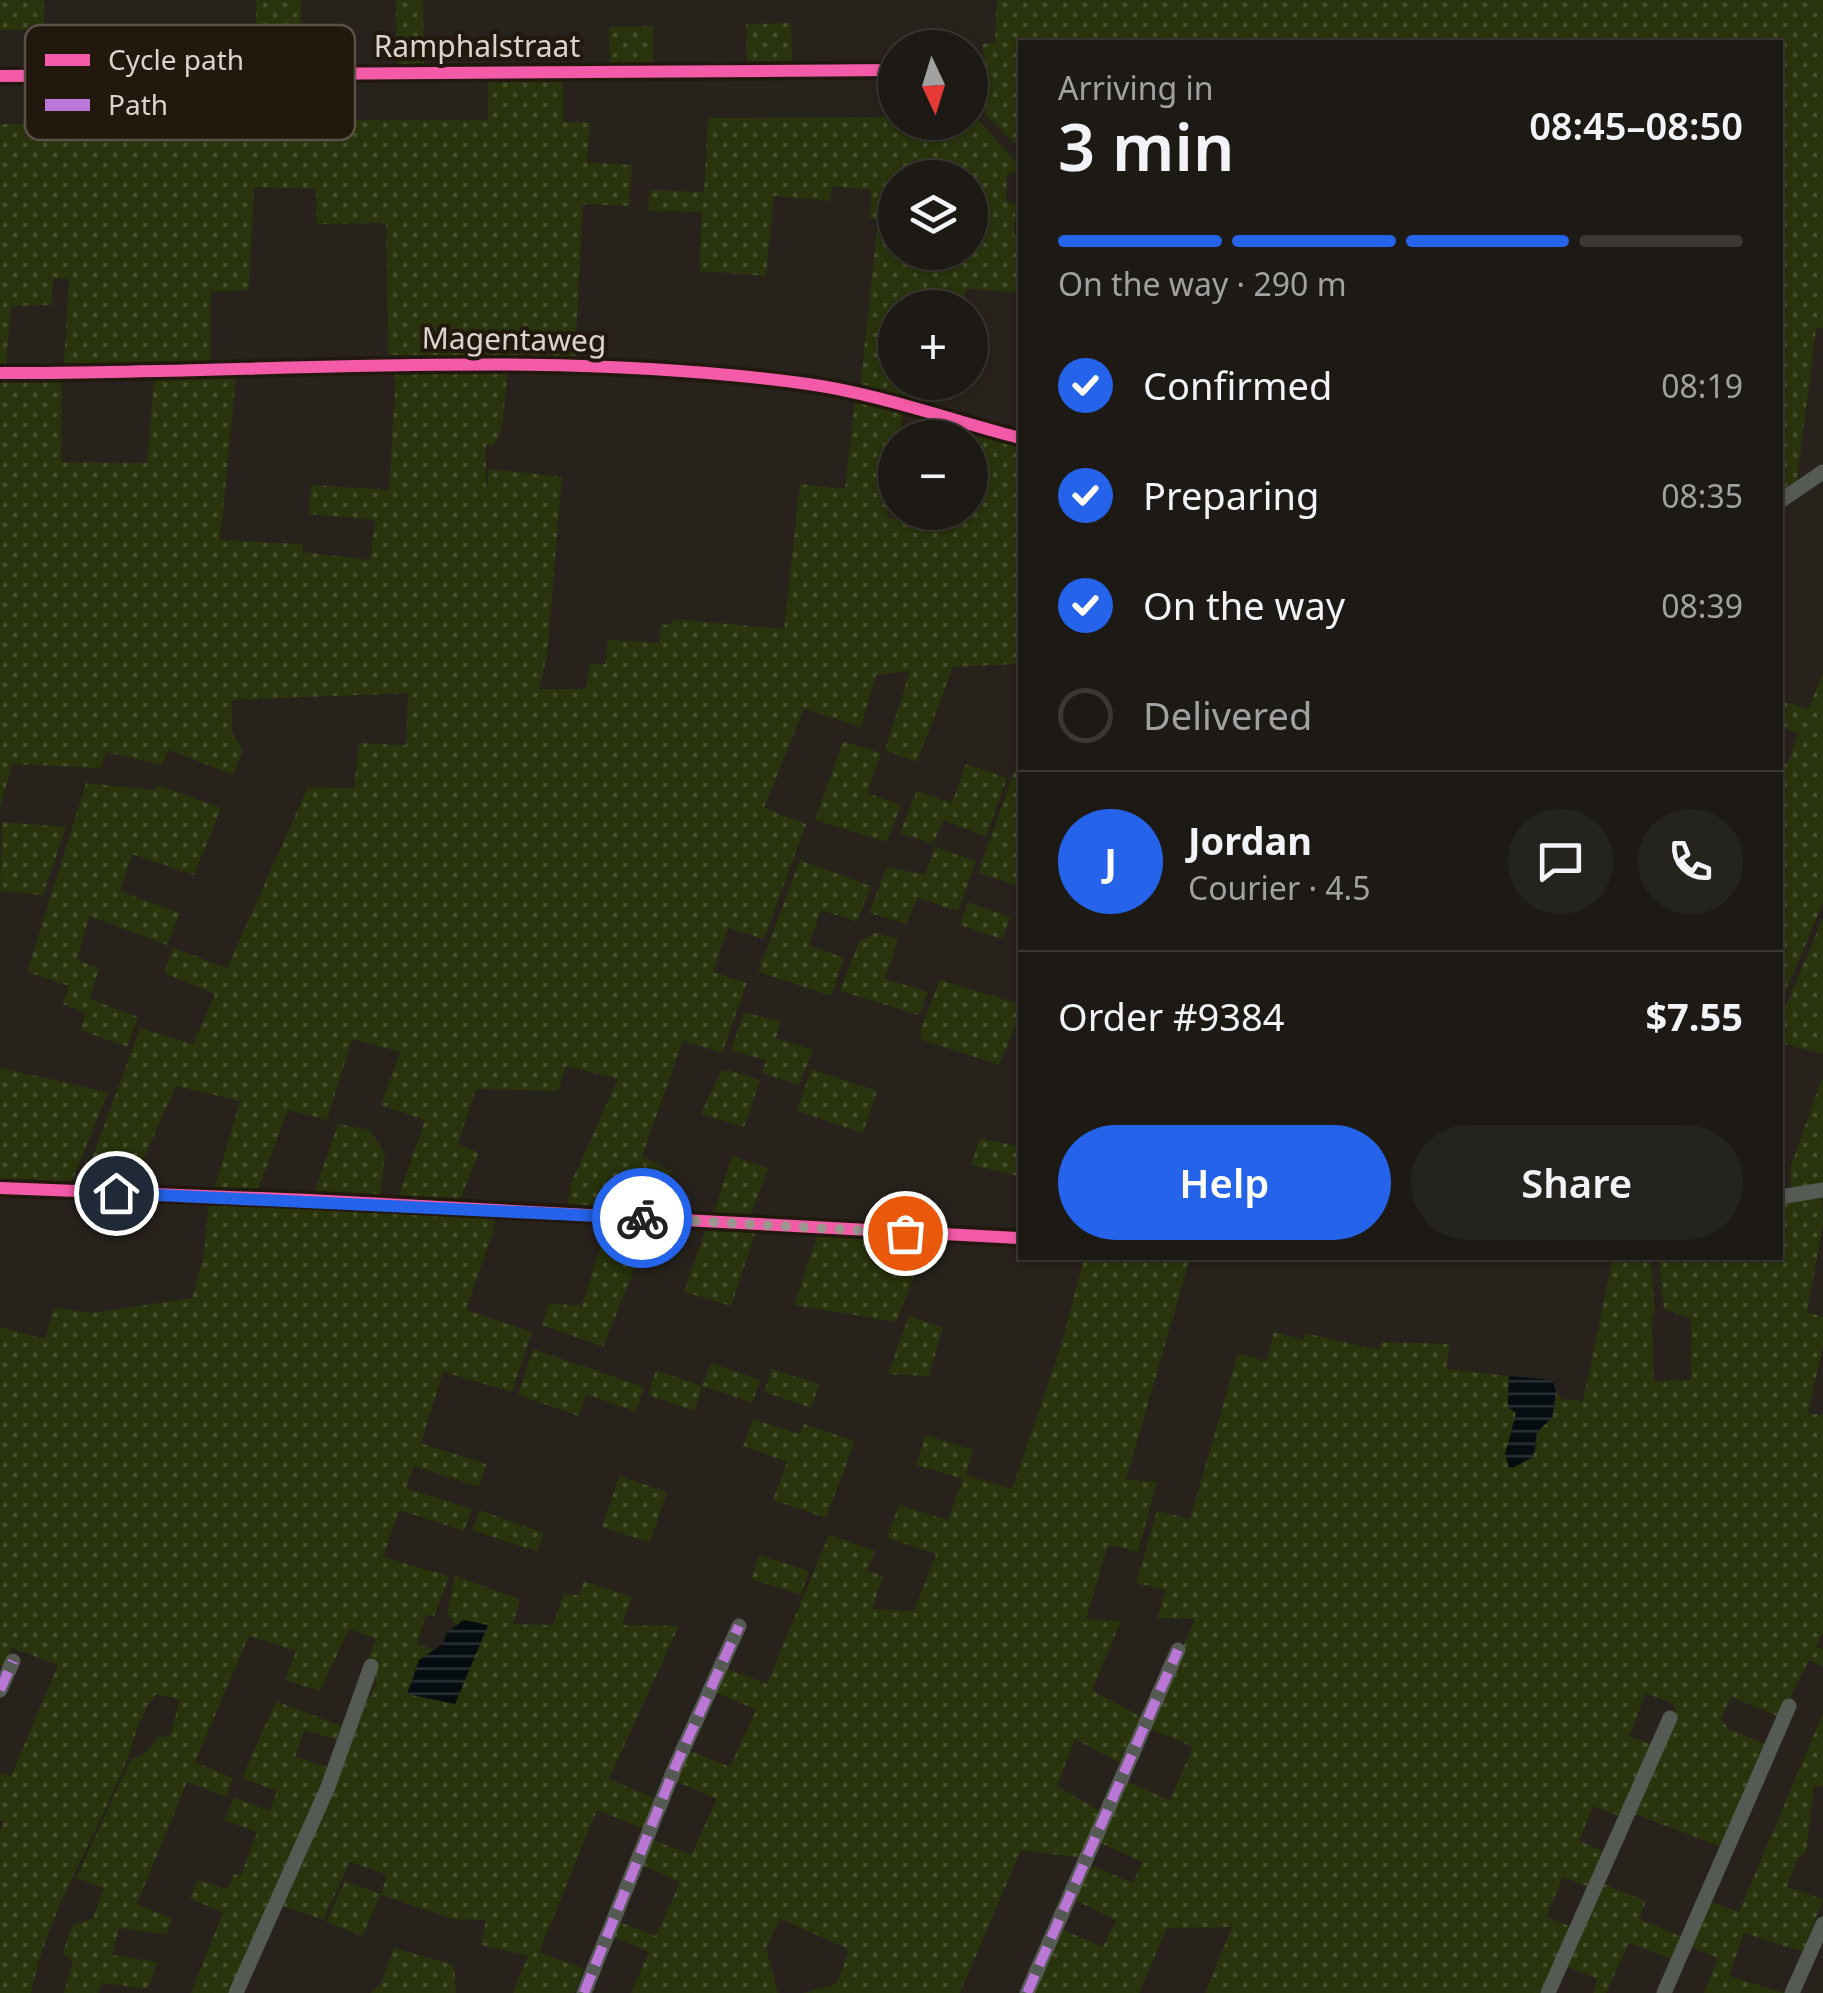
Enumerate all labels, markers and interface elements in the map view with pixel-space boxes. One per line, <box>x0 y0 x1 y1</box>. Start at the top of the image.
legend <box>25 25 355 140</box>
street label: Ramphalstraat <box>374 25 580 66</box>
north arrow <box>878 30 988 140</box>
map controls <box>878 30 988 530</box>
text: Cycle path <box>108 40 244 78</box>
text: Arriving in <box>1058 66 1213 109</box>
text: Path <box>108 85 168 123</box>
text: 08:45–08:50 <box>1529 99 1743 151</box>
text: 3 min <box>1058 102 1234 190</box>
button: layers <box>878 160 988 270</box>
text: On the way · 290 m <box>1058 262 1347 305</box>
button: + <box>878 290 988 400</box>
street label: Magentaweg <box>421 316 607 361</box>
icon: check <box>1058 358 1113 413</box>
text: Confirmed <box>1143 359 1332 411</box>
text: 08:19 <box>1661 364 1743 407</box>
button: − <box>878 420 988 530</box>
icon: check <box>1058 468 1113 523</box>
text: Preparing <box>1143 469 1319 521</box>
text: 08:35 <box>1661 474 1743 517</box>
icon: check <box>1058 578 1113 633</box>
text: On the way <box>1143 579 1345 631</box>
text: 08:39 <box>1661 584 1743 627</box>
text: Delivered <box>1143 689 1312 741</box>
button: chat <box>1508 809 1613 914</box>
button: phone <box>1638 809 1743 914</box>
text: Jordan <box>1188 814 1312 866</box>
text: J <box>1104 835 1117 887</box>
text: Courier · 4.5 <box>1188 866 1371 909</box>
text: Order #9384 <box>1058 990 1284 1042</box>
text: $7.55 <box>1645 990 1743 1042</box>
button: Help <box>1058 1125 1391 1240</box>
button: Share <box>1411 1125 1743 1240</box>
pin <box>74 1151 159 1236</box>
icon: home <box>89 1166 144 1221</box>
courier <box>592 1168 692 1268</box>
icon: bike <box>615 1191 670 1246</box>
pin <box>863 1191 948 1276</box>
icon: bag <box>878 1206 933 1261</box>

